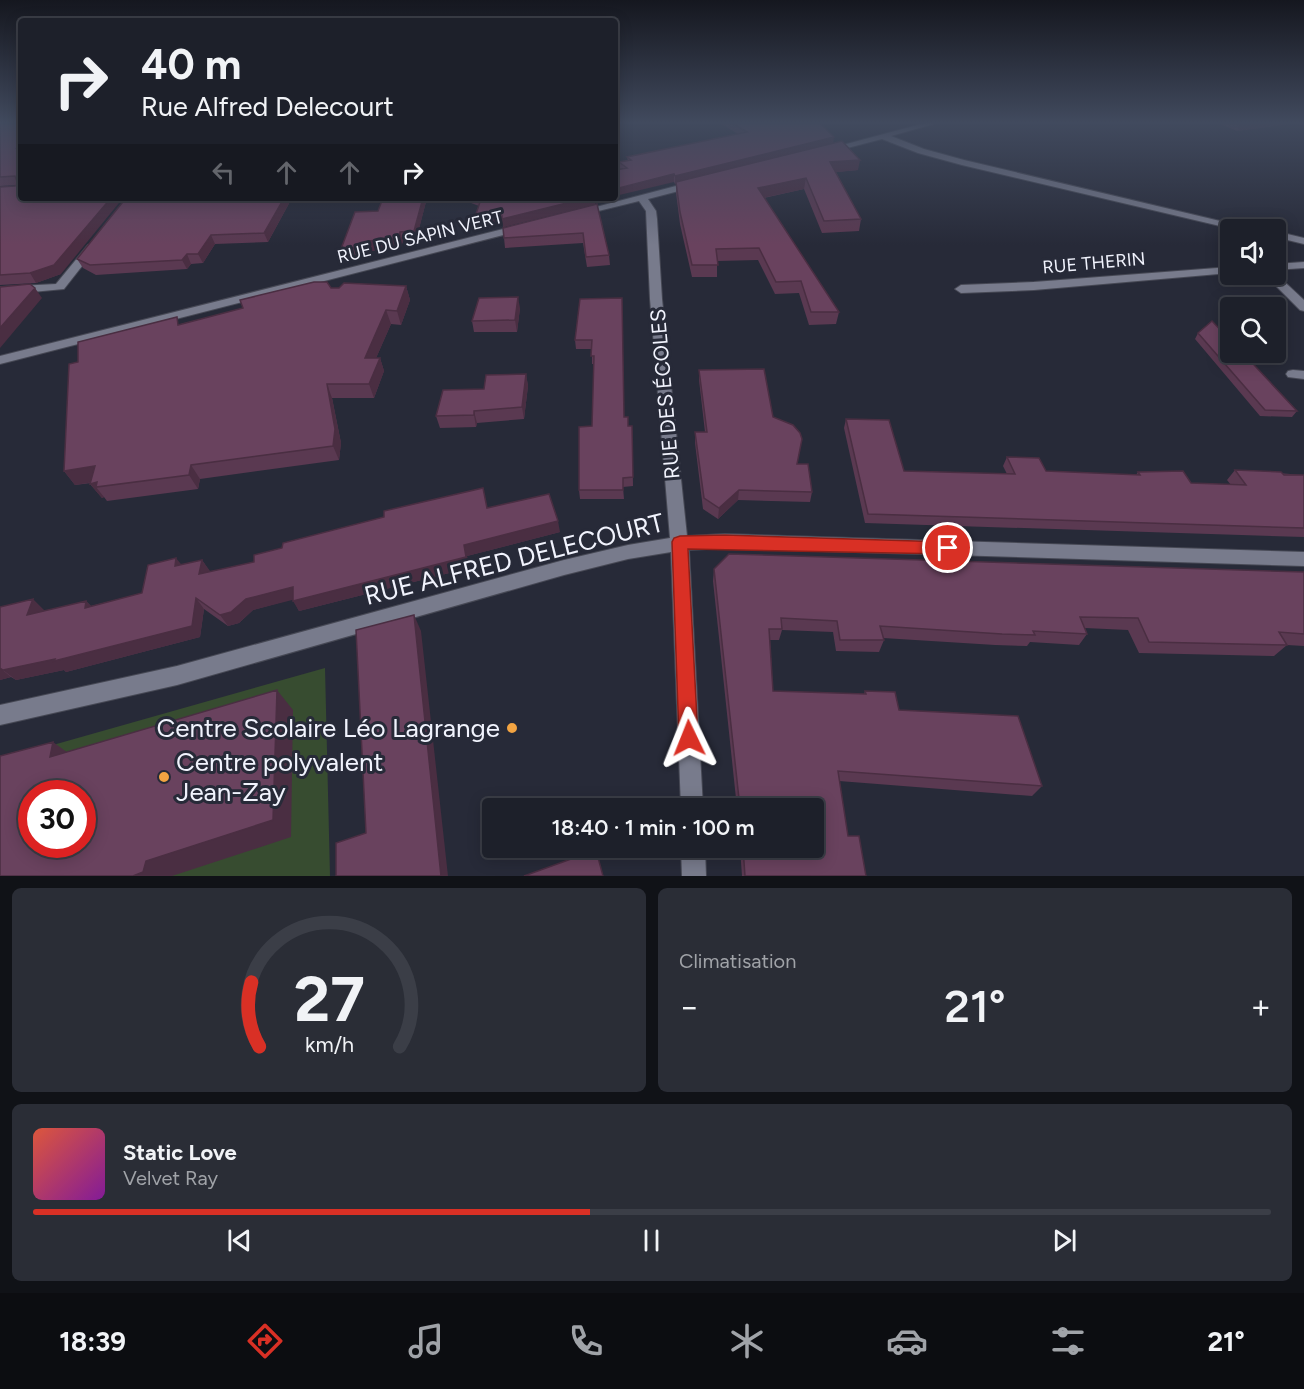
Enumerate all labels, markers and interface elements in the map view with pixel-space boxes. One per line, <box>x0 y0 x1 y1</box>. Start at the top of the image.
text: 40 m <box>141 39 241 90</box>
icon: right <box>42 42 120 120</box>
text: Rue Alfred Delecourt <box>141 90 394 123</box>
icon: left <box>207 156 240 189</box>
icon: ahead <box>270 156 303 189</box>
icon: ahead <box>333 156 366 189</box>
icon: right <box>396 156 429 189</box>
street label: RUE DU SAPIN VERT <box>335 206 505 268</box>
map controls <box>1220 219 1286 363</box>
button: sound <box>1220 219 1286 285</box>
street label: RUE THERIN <box>1042 248 1146 278</box>
button: search <box>1220 297 1286 363</box>
street label: RUE DES ÉCOLES <box>645 308 684 480</box>
street label: RUE ALFRED DELECOURT <box>361 506 668 612</box>
pin <box>922 522 973 573</box>
icon: arrive <box>931 531 964 564</box>
position arrow <box>657 706 721 770</box>
place label: Centre Scolaire Léo Lagrange <box>156 712 500 744</box>
marker: Centre Scolaire Léo Lagrange <box>505 721 519 735</box>
place label: Centre polyvalent Jean-Zay <box>176 746 383 808</box>
marker: Centre polyvalent Jean-Zay <box>157 770 171 784</box>
speed limit sign: 30 <box>18 780 96 858</box>
text: 18:40 · 1 min · 100 m <box>552 814 754 841</box>
text: Climatisation <box>679 949 796 973</box>
text: 27 <box>294 962 364 1037</box>
text: 21° <box>944 979 1006 1033</box>
text: − <box>679 987 700 1026</box>
text: + <box>1250 987 1271 1026</box>
text: km/h <box>305 1032 353 1057</box>
text: Static Love <box>123 1139 237 1166</box>
text: Velvet Ray <box>123 1166 218 1190</box>
icon: previous <box>223 1224 256 1257</box>
icon: pause <box>635 1224 668 1257</box>
icon: next <box>1048 1224 1081 1257</box>
icon: directions <box>244 1320 286 1362</box>
icon: music <box>405 1320 447 1362</box>
icon: phone <box>565 1320 607 1362</box>
icon: climate <box>726 1320 768 1362</box>
icon: car <box>886 1320 928 1362</box>
icon: filters <box>1047 1320 1089 1362</box>
text: 18:39 <box>59 1325 126 1358</box>
text: 21° <box>1207 1325 1245 1358</box>

